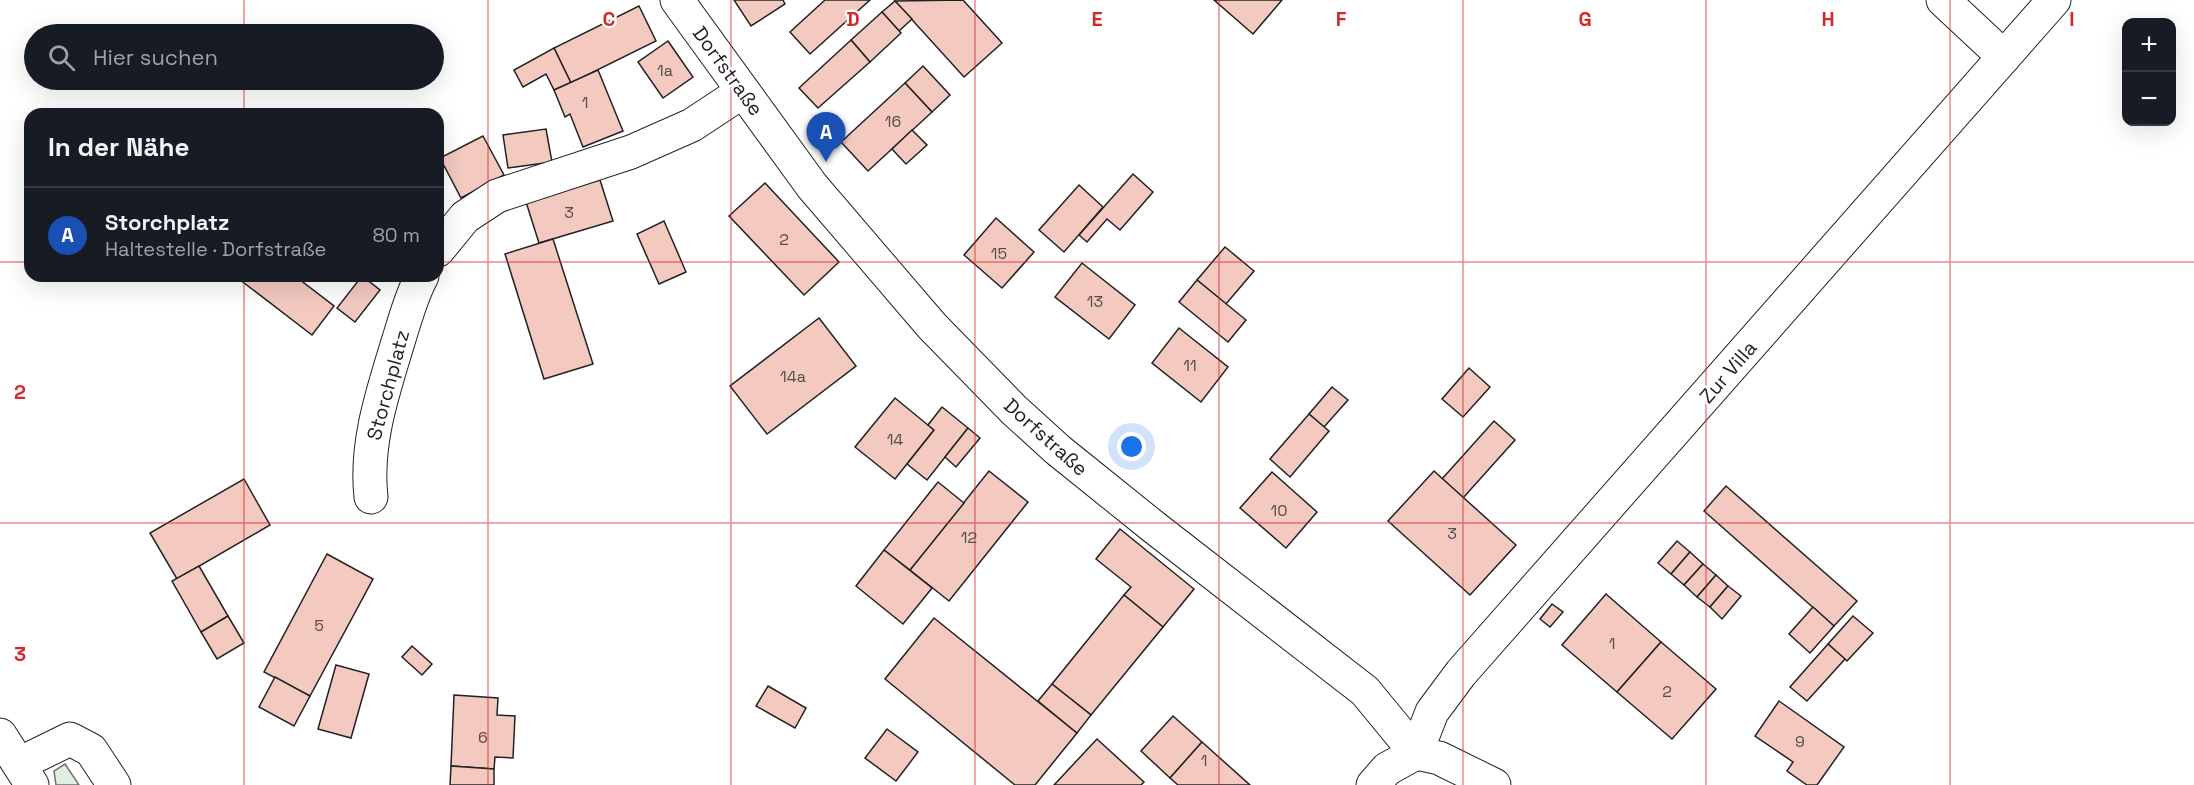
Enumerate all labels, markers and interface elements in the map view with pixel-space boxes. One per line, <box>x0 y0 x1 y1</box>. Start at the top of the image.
text: C <box>603 6 616 32</box>
text: D <box>846 6 860 32</box>
text: E <box>1091 6 1103 32</box>
text: F <box>1336 6 1347 32</box>
text: G <box>1578 6 1592 32</box>
text: H <box>1821 6 1835 32</box>
text: I <box>2069 6 2075 32</box>
map controls <box>2122 18 2176 126</box>
button: + <box>2122 18 2176 72</box>
street label: Dorfstraße <box>687 21 769 121</box>
search box <box>24 24 444 90</box>
icon: search <box>45 41 78 74</box>
text: Hier suchen <box>93 43 218 71</box>
house number: 1a <box>657 60 673 81</box>
button: − <box>2122 72 2176 126</box>
house number: 1 <box>582 92 588 113</box>
house number: 16 <box>885 111 901 132</box>
pin: A <box>806 112 846 162</box>
text: In der Nähe <box>48 130 189 164</box>
house number: 3 <box>564 202 574 223</box>
text: Storchplatz <box>105 208 229 236</box>
text: A <box>61 222 74 248</box>
text: 80 m <box>372 222 420 248</box>
house number: 2 <box>779 229 789 250</box>
text: Haltestelle · Dorfstraße <box>105 236 326 262</box>
house number: 15 <box>991 243 1007 264</box>
house number: 13 <box>1087 291 1103 312</box>
street label: Storchplatz <box>361 327 415 443</box>
street label: Zur Villa <box>1694 335 1762 409</box>
house number: 11 <box>1183 355 1197 376</box>
house number: 14a <box>780 366 806 387</box>
text: 2 <box>14 379 26 405</box>
street label: Dorfstraße <box>998 392 1094 482</box>
house number: 14 <box>887 429 903 450</box>
your location <box>1117 432 1146 461</box>
house number: 10 <box>1271 500 1287 521</box>
house number: 3 <box>1447 523 1457 544</box>
house number: 12 <box>961 527 977 548</box>
house number: 5 <box>314 615 324 636</box>
house number: 1 <box>1609 633 1615 654</box>
text: 3 <box>14 641 26 667</box>
house number: 2 <box>1662 681 1672 702</box>
house number: 6 <box>478 727 488 748</box>
house number: 9 <box>1795 731 1805 752</box>
house number: 1 <box>1201 750 1207 771</box>

